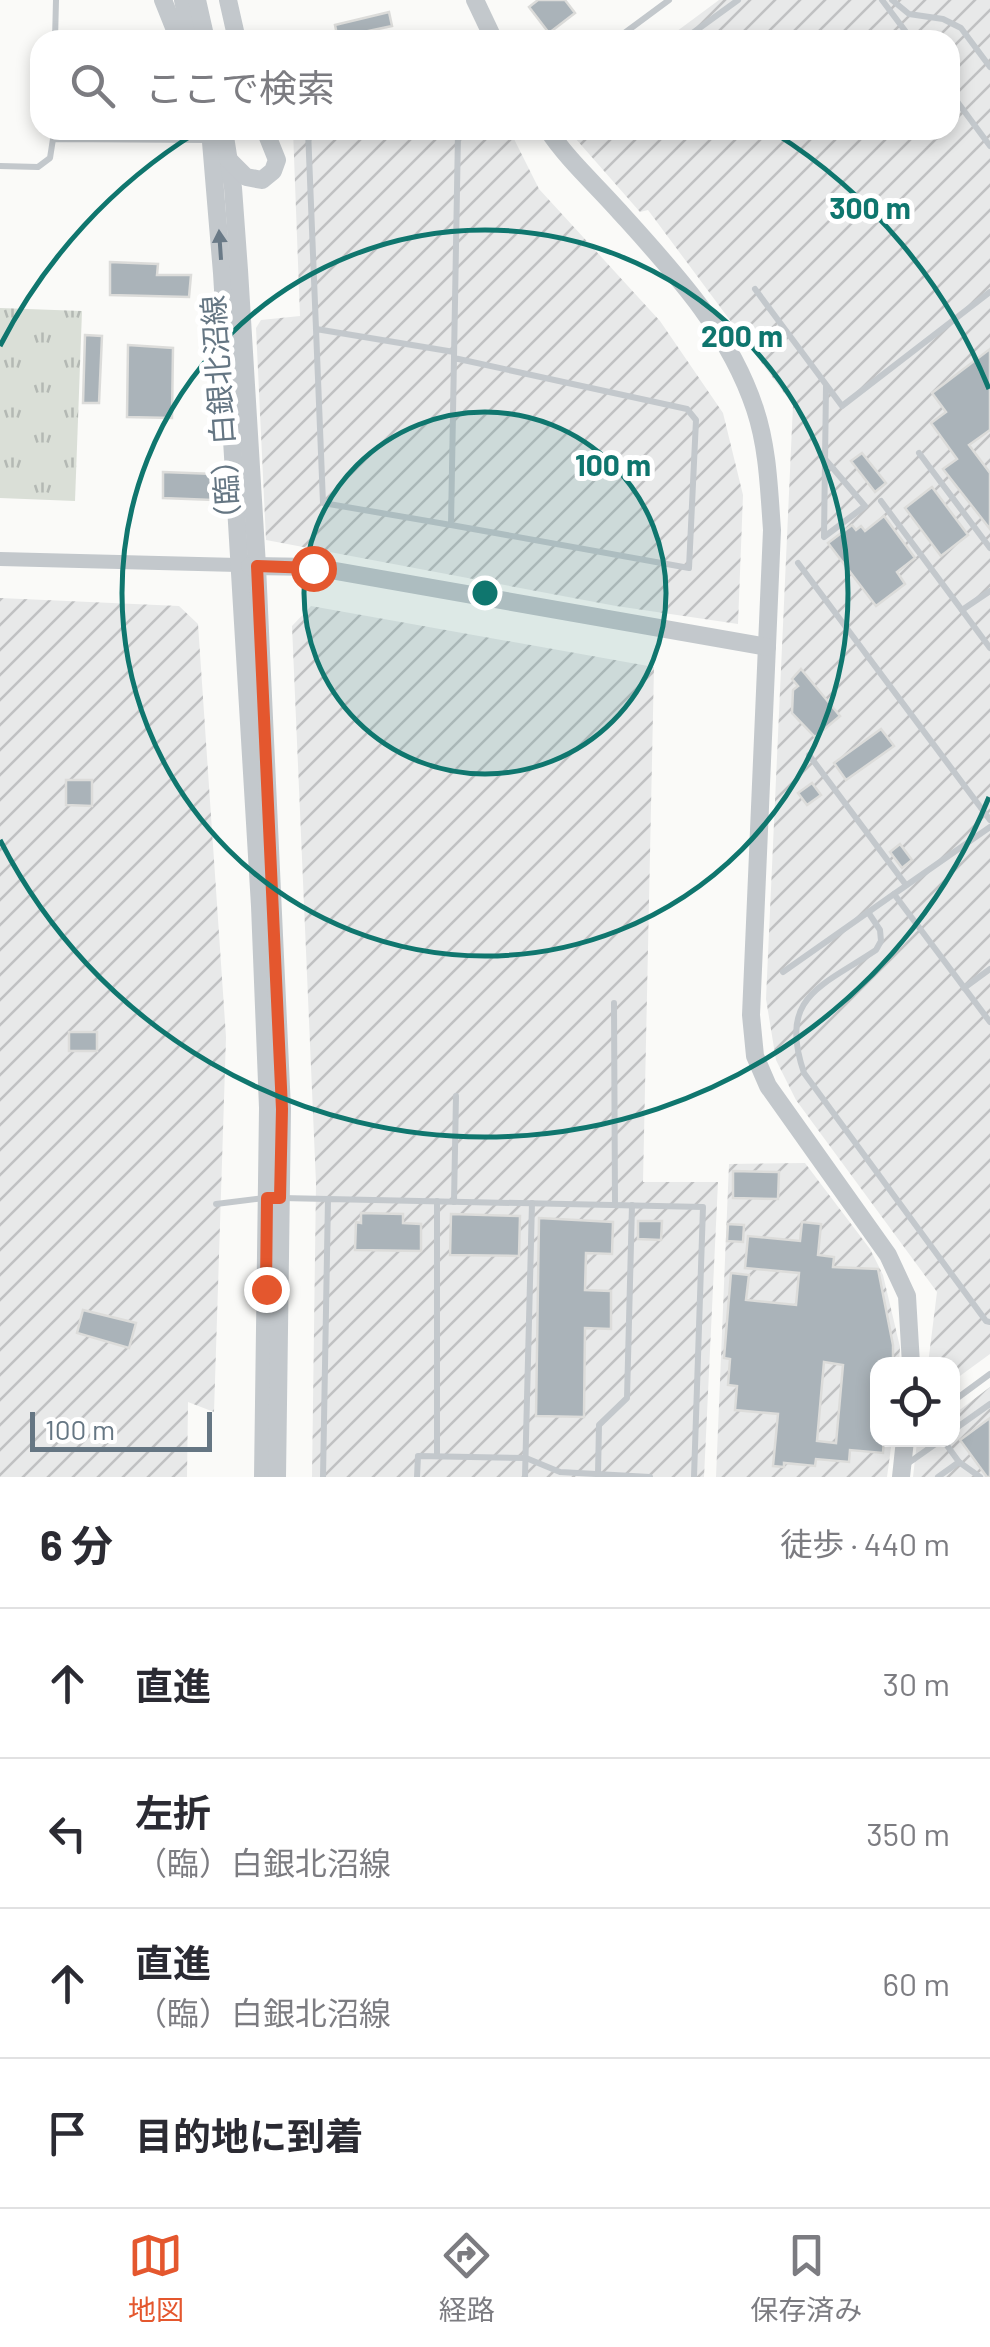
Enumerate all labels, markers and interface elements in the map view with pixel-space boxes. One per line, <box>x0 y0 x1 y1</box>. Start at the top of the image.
search box <box>30 30 960 140</box>
icon: search <box>65 58 120 113</box>
text: ここで検索 <box>145 64 335 110</box>
text: 300 m <box>829 189 911 225</box>
one-way arrow <box>212 229 228 261</box>
street label: （臨）白銀北沼線 <box>194 294 246 536</box>
text: 200 m <box>701 317 783 353</box>
text: 100 m <box>575 446 651 482</box>
route start <box>291 546 337 592</box>
centre of rings <box>467 575 503 611</box>
route end <box>244 1267 290 1313</box>
map controls <box>870 1357 960 1447</box>
button: locate <box>870 1357 960 1447</box>
scale bar <box>30 1407 212 1452</box>
text: 100 m <box>45 1412 115 1446</box>
text: 6 分 <box>40 1519 113 1569</box>
text: 徒歩 · 440 m <box>780 1524 950 1562</box>
icon: ahead <box>40 1656 95 1711</box>
text: 直進 <box>135 1662 211 1708</box>
text: 30 m <box>883 1664 950 1702</box>
text: 左折 <box>135 1789 211 1835</box>
icon: left <box>40 1806 95 1861</box>
text: 350 m <box>866 1814 950 1852</box>
text: （臨）白銀北沼線 <box>135 1843 391 1881</box>
text: 直進 <box>135 1939 211 1985</box>
icon: ahead <box>40 1956 95 2011</box>
text: 60 m <box>883 1964 950 2002</box>
text: （臨）白銀北沼線 <box>135 1993 391 2031</box>
icon: arrive <box>40 2106 95 2161</box>
text: 目的地に到着 <box>135 2112 363 2158</box>
tab: 地図 <box>128 2228 184 2328</box>
tab: 経路 <box>439 2228 495 2328</box>
tab: 保存済み <box>750 2228 862 2328</box>

